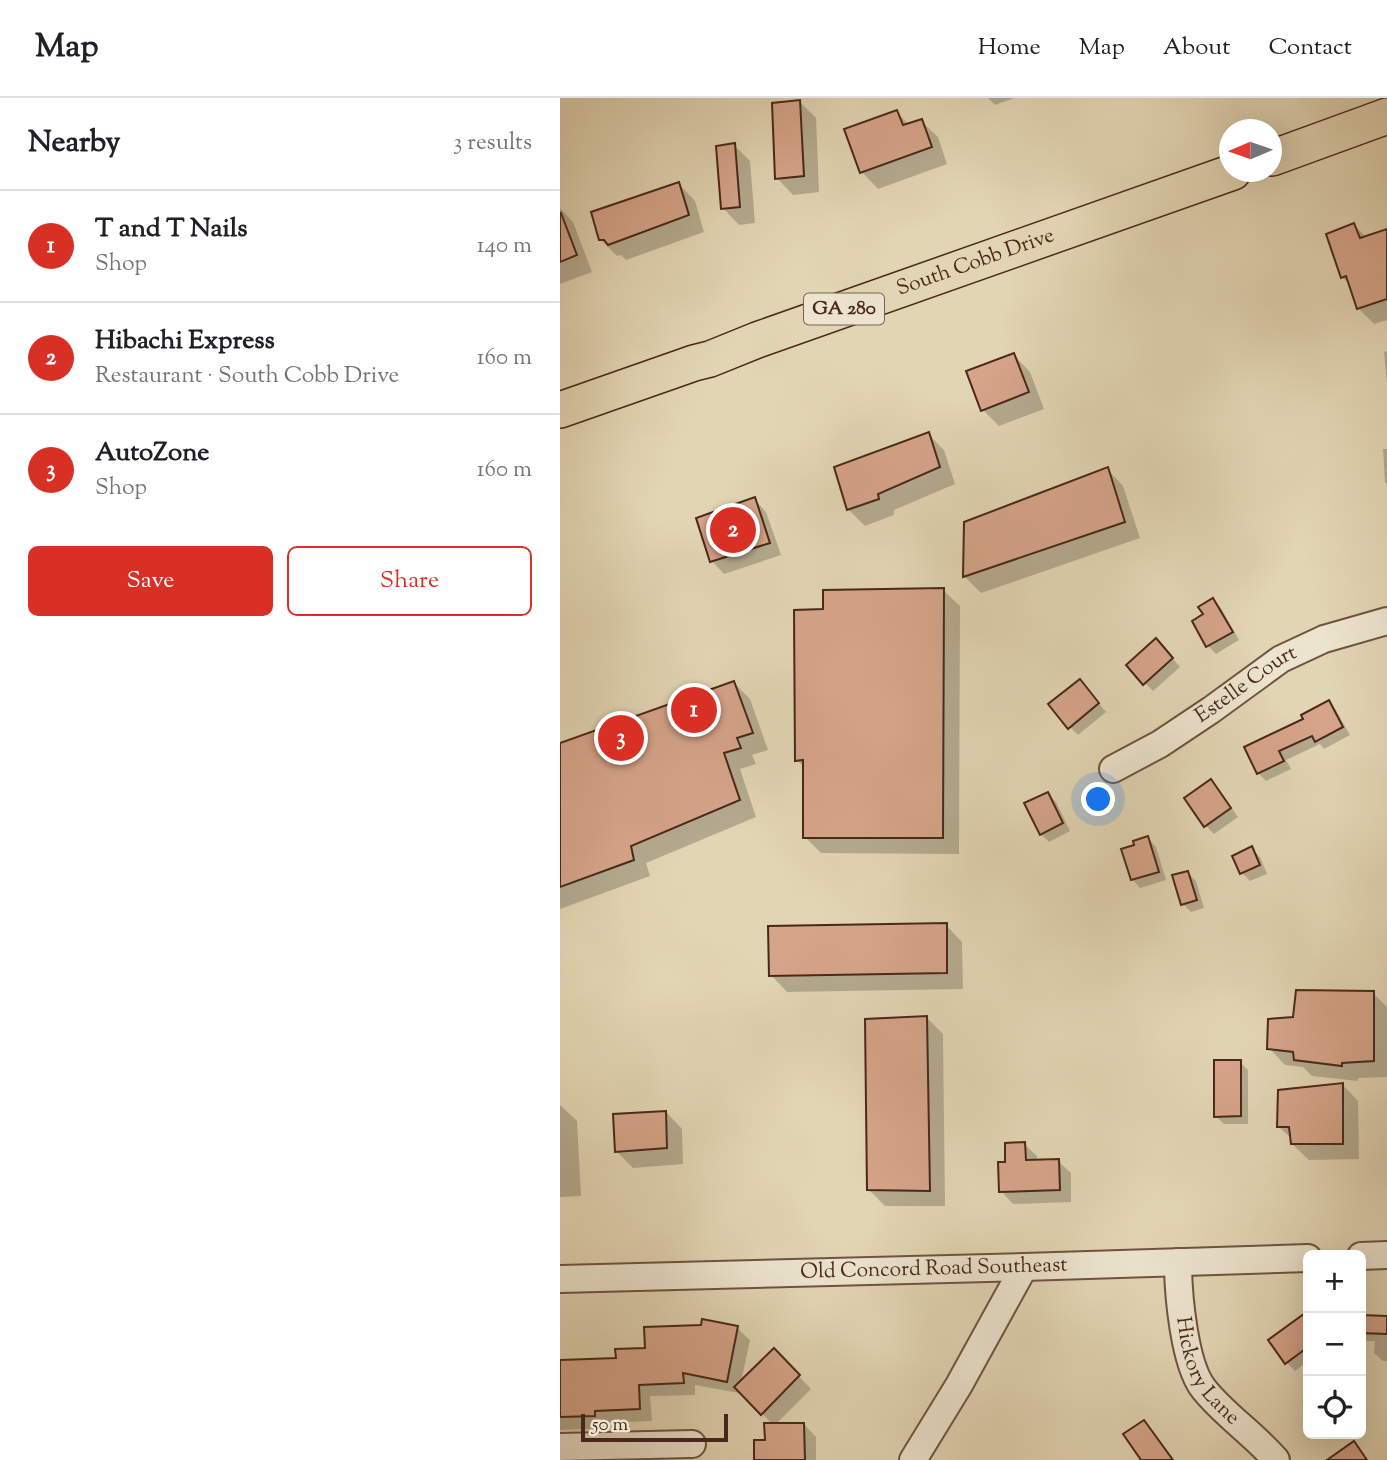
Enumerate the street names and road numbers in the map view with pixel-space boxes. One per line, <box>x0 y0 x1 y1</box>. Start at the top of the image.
street label: South Cobb Drive <box>893 221 1059 305</box>
road number: GA 280 <box>804 294 884 324</box>
street label: Estelle Court <box>1189 639 1302 731</box>
street label: Old Concord Road Southeast <box>800 1251 1068 1288</box>
street label: Hickory Lane <box>1167 1315 1246 1433</box>

